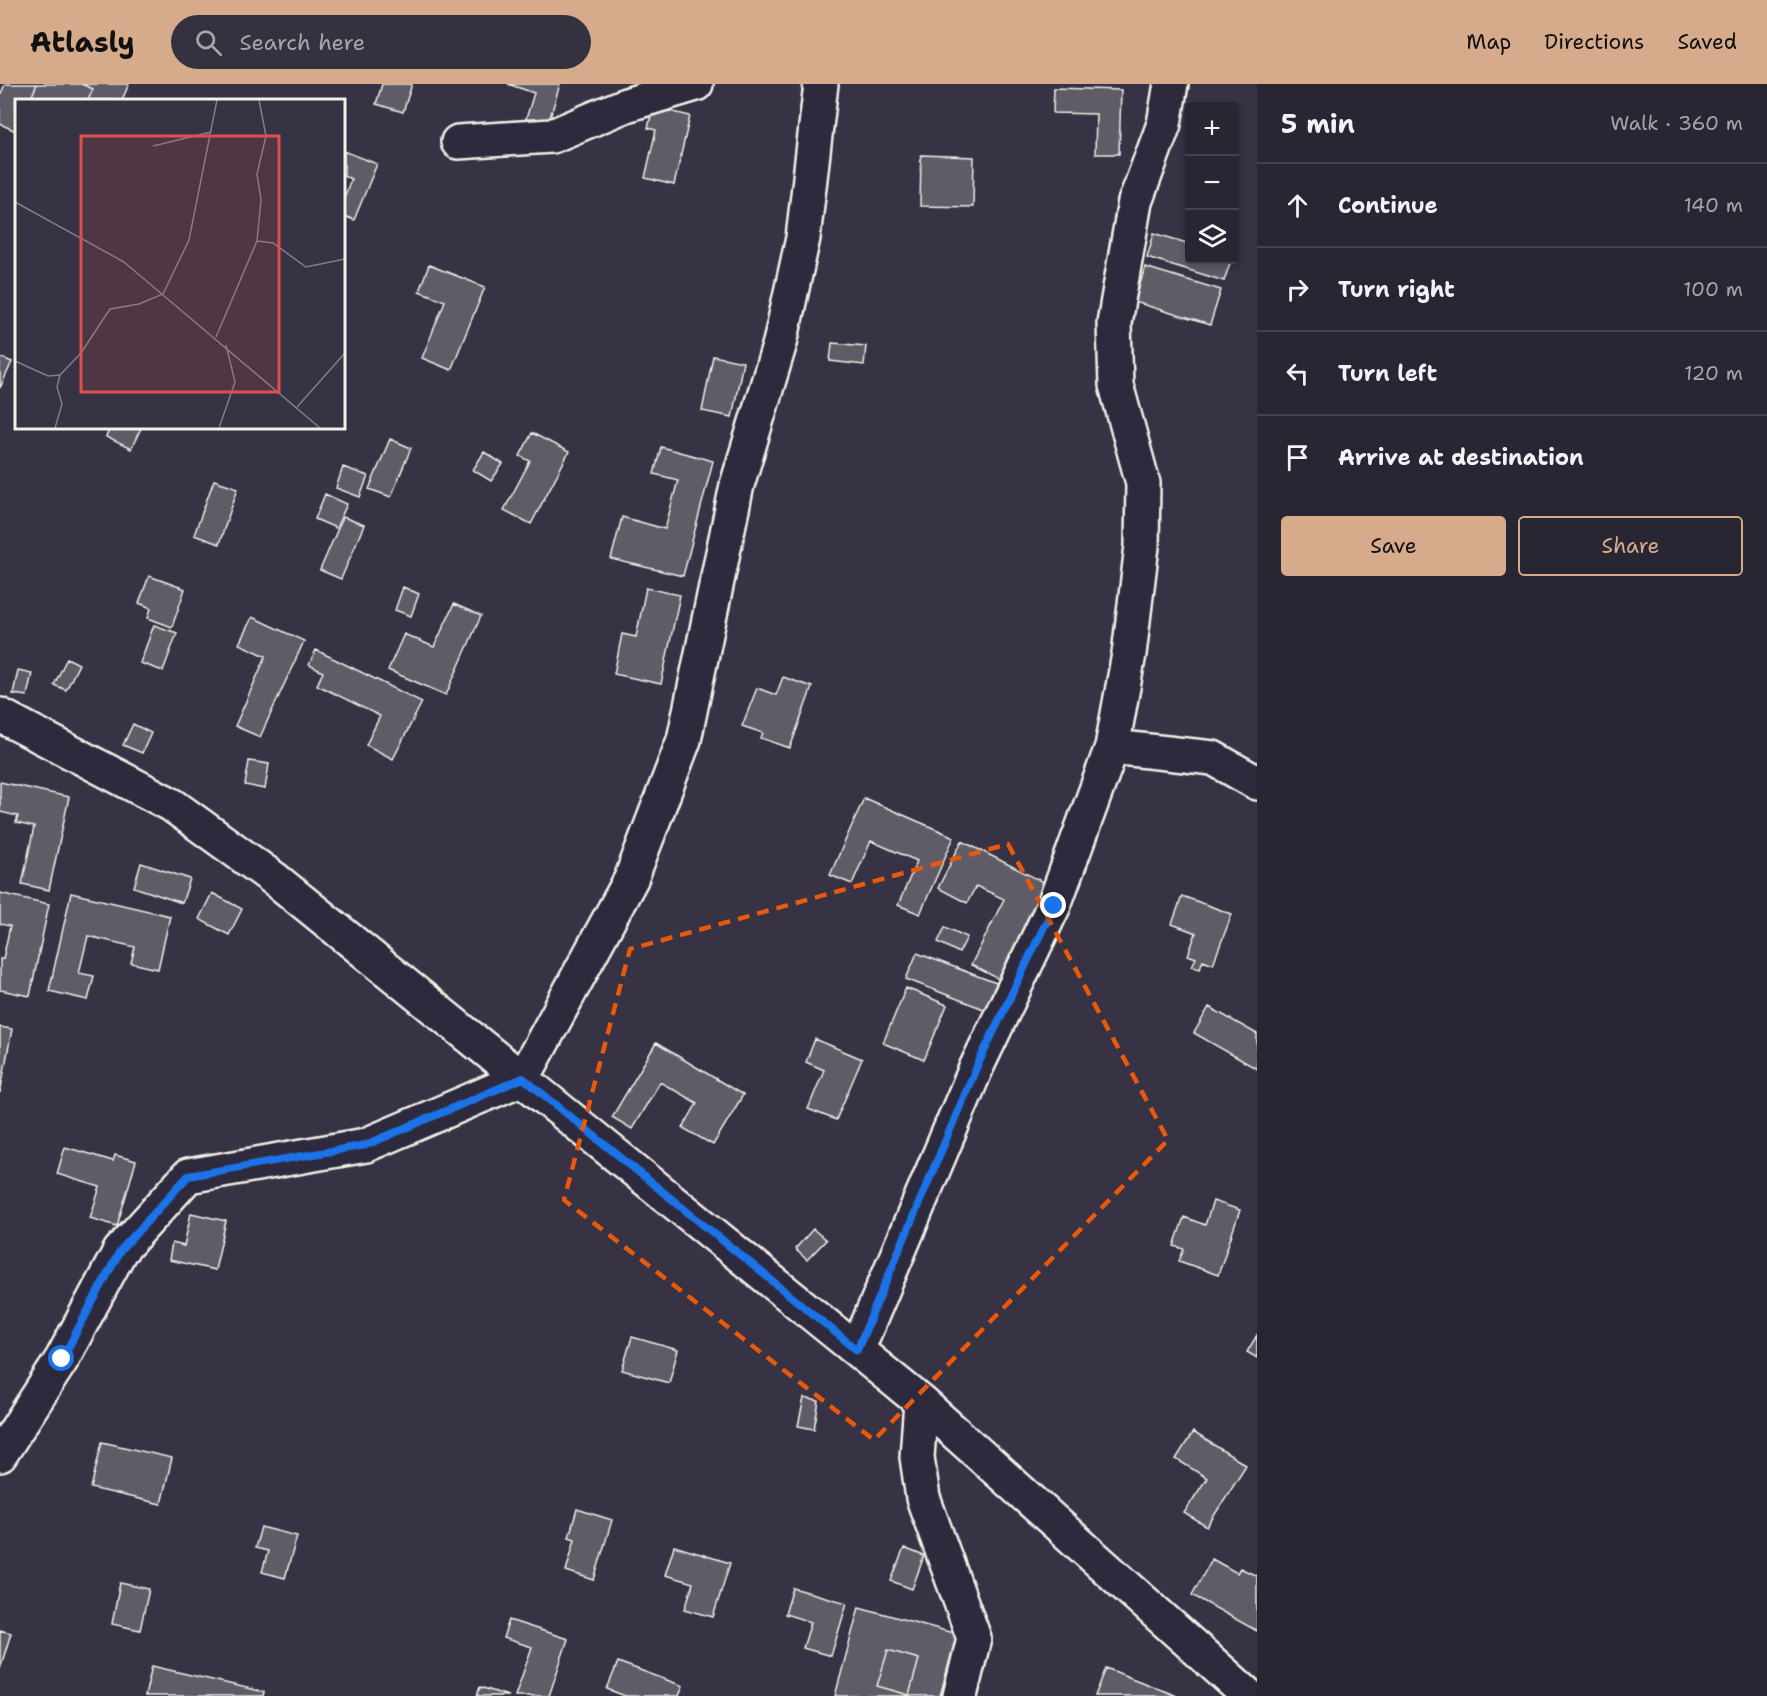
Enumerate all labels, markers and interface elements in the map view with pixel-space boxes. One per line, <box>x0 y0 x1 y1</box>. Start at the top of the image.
search box <box>171 15 591 69</box>
text: Atlasly <box>30 23 135 61</box>
icon: search <box>192 26 225 59</box>
text: Search here <box>240 28 365 57</box>
text: Map <box>1466 28 1511 56</box>
text: Directions <box>1544 28 1644 56</box>
text: Saved <box>1677 28 1737 56</box>
inset map <box>15 99 345 429</box>
map controls <box>1185 102 1239 264</box>
button: + <box>1185 102 1239 156</box>
text: 5 min <box>1281 106 1355 141</box>
text: Walk · 360 m <box>1610 110 1743 136</box>
button: − <box>1185 156 1239 210</box>
icon: ahead <box>1281 189 1314 222</box>
text: Continue <box>1338 191 1438 220</box>
text: 140 m <box>1684 192 1743 218</box>
button: layers <box>1185 210 1239 264</box>
icon: right <box>1281 273 1314 306</box>
text: Turn right <box>1338 275 1455 304</box>
text: 100 m <box>1683 276 1743 302</box>
icon: left <box>1281 357 1314 390</box>
text: Turn left <box>1338 359 1437 388</box>
text: 120 m <box>1684 360 1743 386</box>
icon: arrive <box>1281 441 1314 474</box>
text: Arrive at destination <box>1338 443 1584 472</box>
button: Save <box>1281 516 1506 576</box>
button: Share <box>1518 516 1743 576</box>
route end <box>1040 892 1066 918</box>
route start <box>48 1345 74 1371</box>

